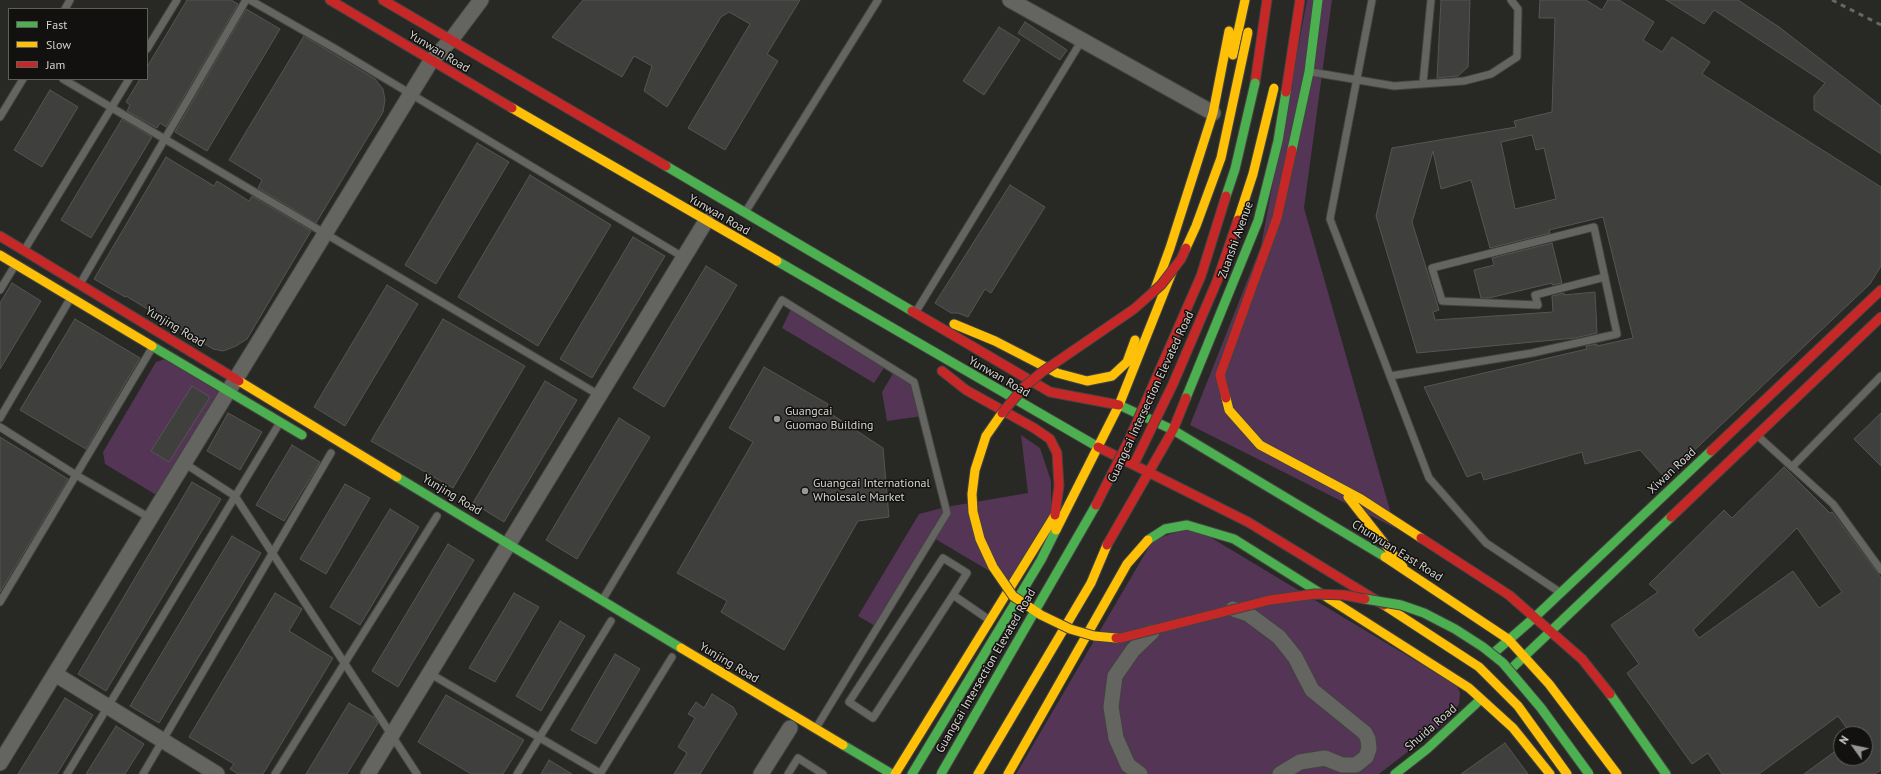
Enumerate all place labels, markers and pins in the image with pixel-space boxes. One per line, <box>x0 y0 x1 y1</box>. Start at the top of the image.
place label: Guangcai Guomao Building <box>785 405 873 433</box>
marker: Guangcai Guomao Building <box>772 414 782 424</box>
place label: Guangcai International Wholesale Market <box>813 477 930 505</box>
marker: Guangcai International Wholesale Market <box>800 486 810 496</box>

